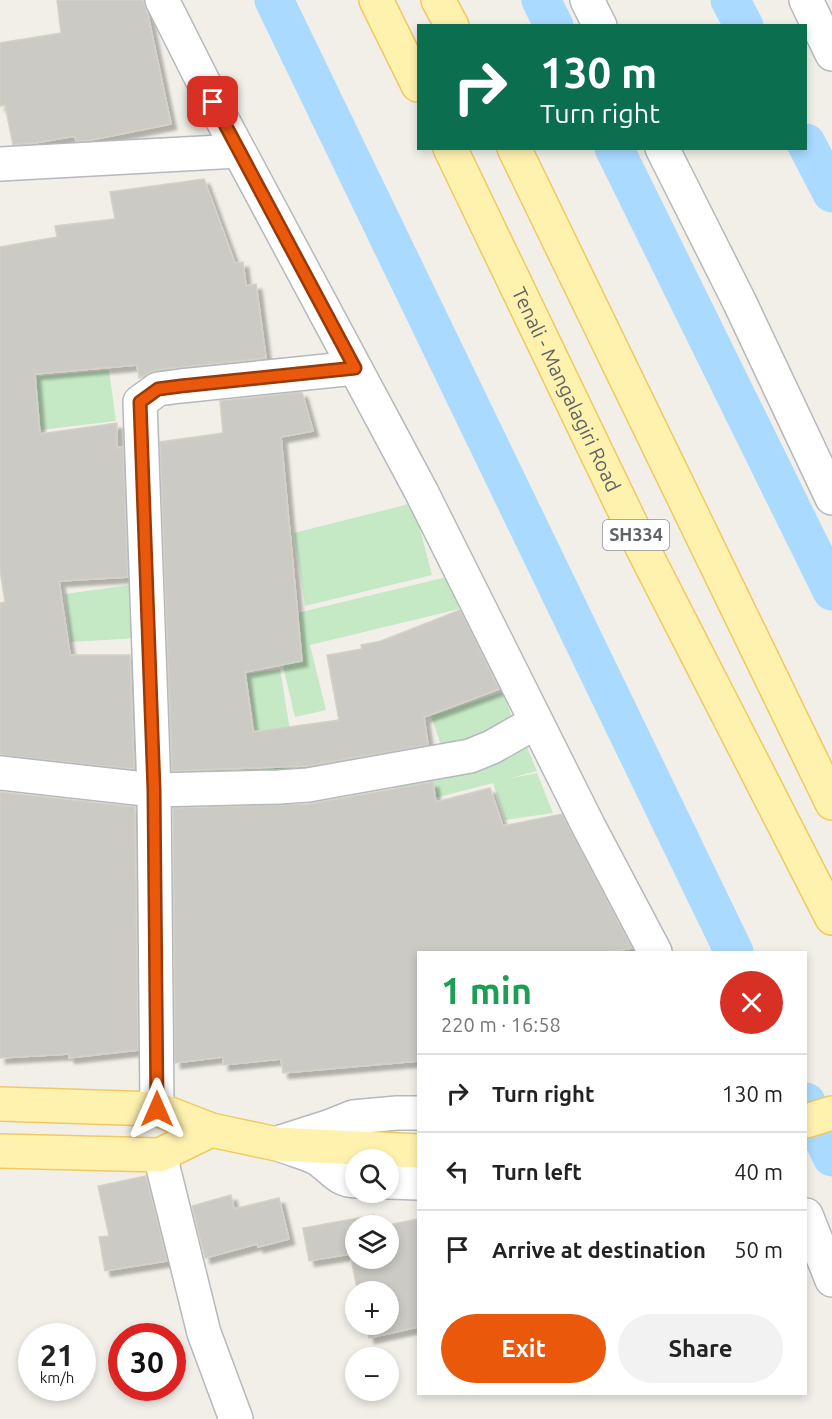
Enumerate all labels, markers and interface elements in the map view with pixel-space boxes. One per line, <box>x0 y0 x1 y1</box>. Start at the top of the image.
icon: right <box>441 48 519 126</box>
text: 130 m <box>540 49 657 96</box>
pin <box>187 76 238 127</box>
icon: arrive <box>196 85 229 118</box>
text: Turn right <box>540 98 660 128</box>
street label: Tenali - Mangalagiri Road <box>508 283 626 495</box>
road number: SH334 <box>603 520 669 550</box>
text: 1 min <box>441 970 532 1011</box>
button: close <box>720 971 783 1034</box>
text: 220 m · 16:58 <box>441 1013 561 1036</box>
position arrow <box>125 1077 189 1141</box>
icon: right <box>441 1077 474 1110</box>
text: Turn right <box>492 1081 594 1106</box>
text: 130 m <box>722 1081 783 1106</box>
map controls <box>345 1149 399 1401</box>
button: search <box>345 1149 399 1203</box>
icon: left <box>441 1155 474 1188</box>
text: Turn left <box>492 1159 582 1184</box>
text: 40 m <box>734 1159 783 1184</box>
button: layers <box>345 1215 399 1269</box>
icon: arrive <box>441 1233 474 1266</box>
text: Arrive at destination <box>492 1237 706 1262</box>
text: 50 m <box>734 1237 783 1262</box>
button: + <box>345 1281 399 1335</box>
button: Exit <box>441 1314 606 1383</box>
button: Share <box>618 1314 783 1383</box>
speed limit sign: 30 <box>108 1323 186 1401</box>
text: 21 <box>40 1338 74 1372</box>
button: − <box>345 1347 399 1401</box>
text: km/h <box>40 1369 74 1386</box>

